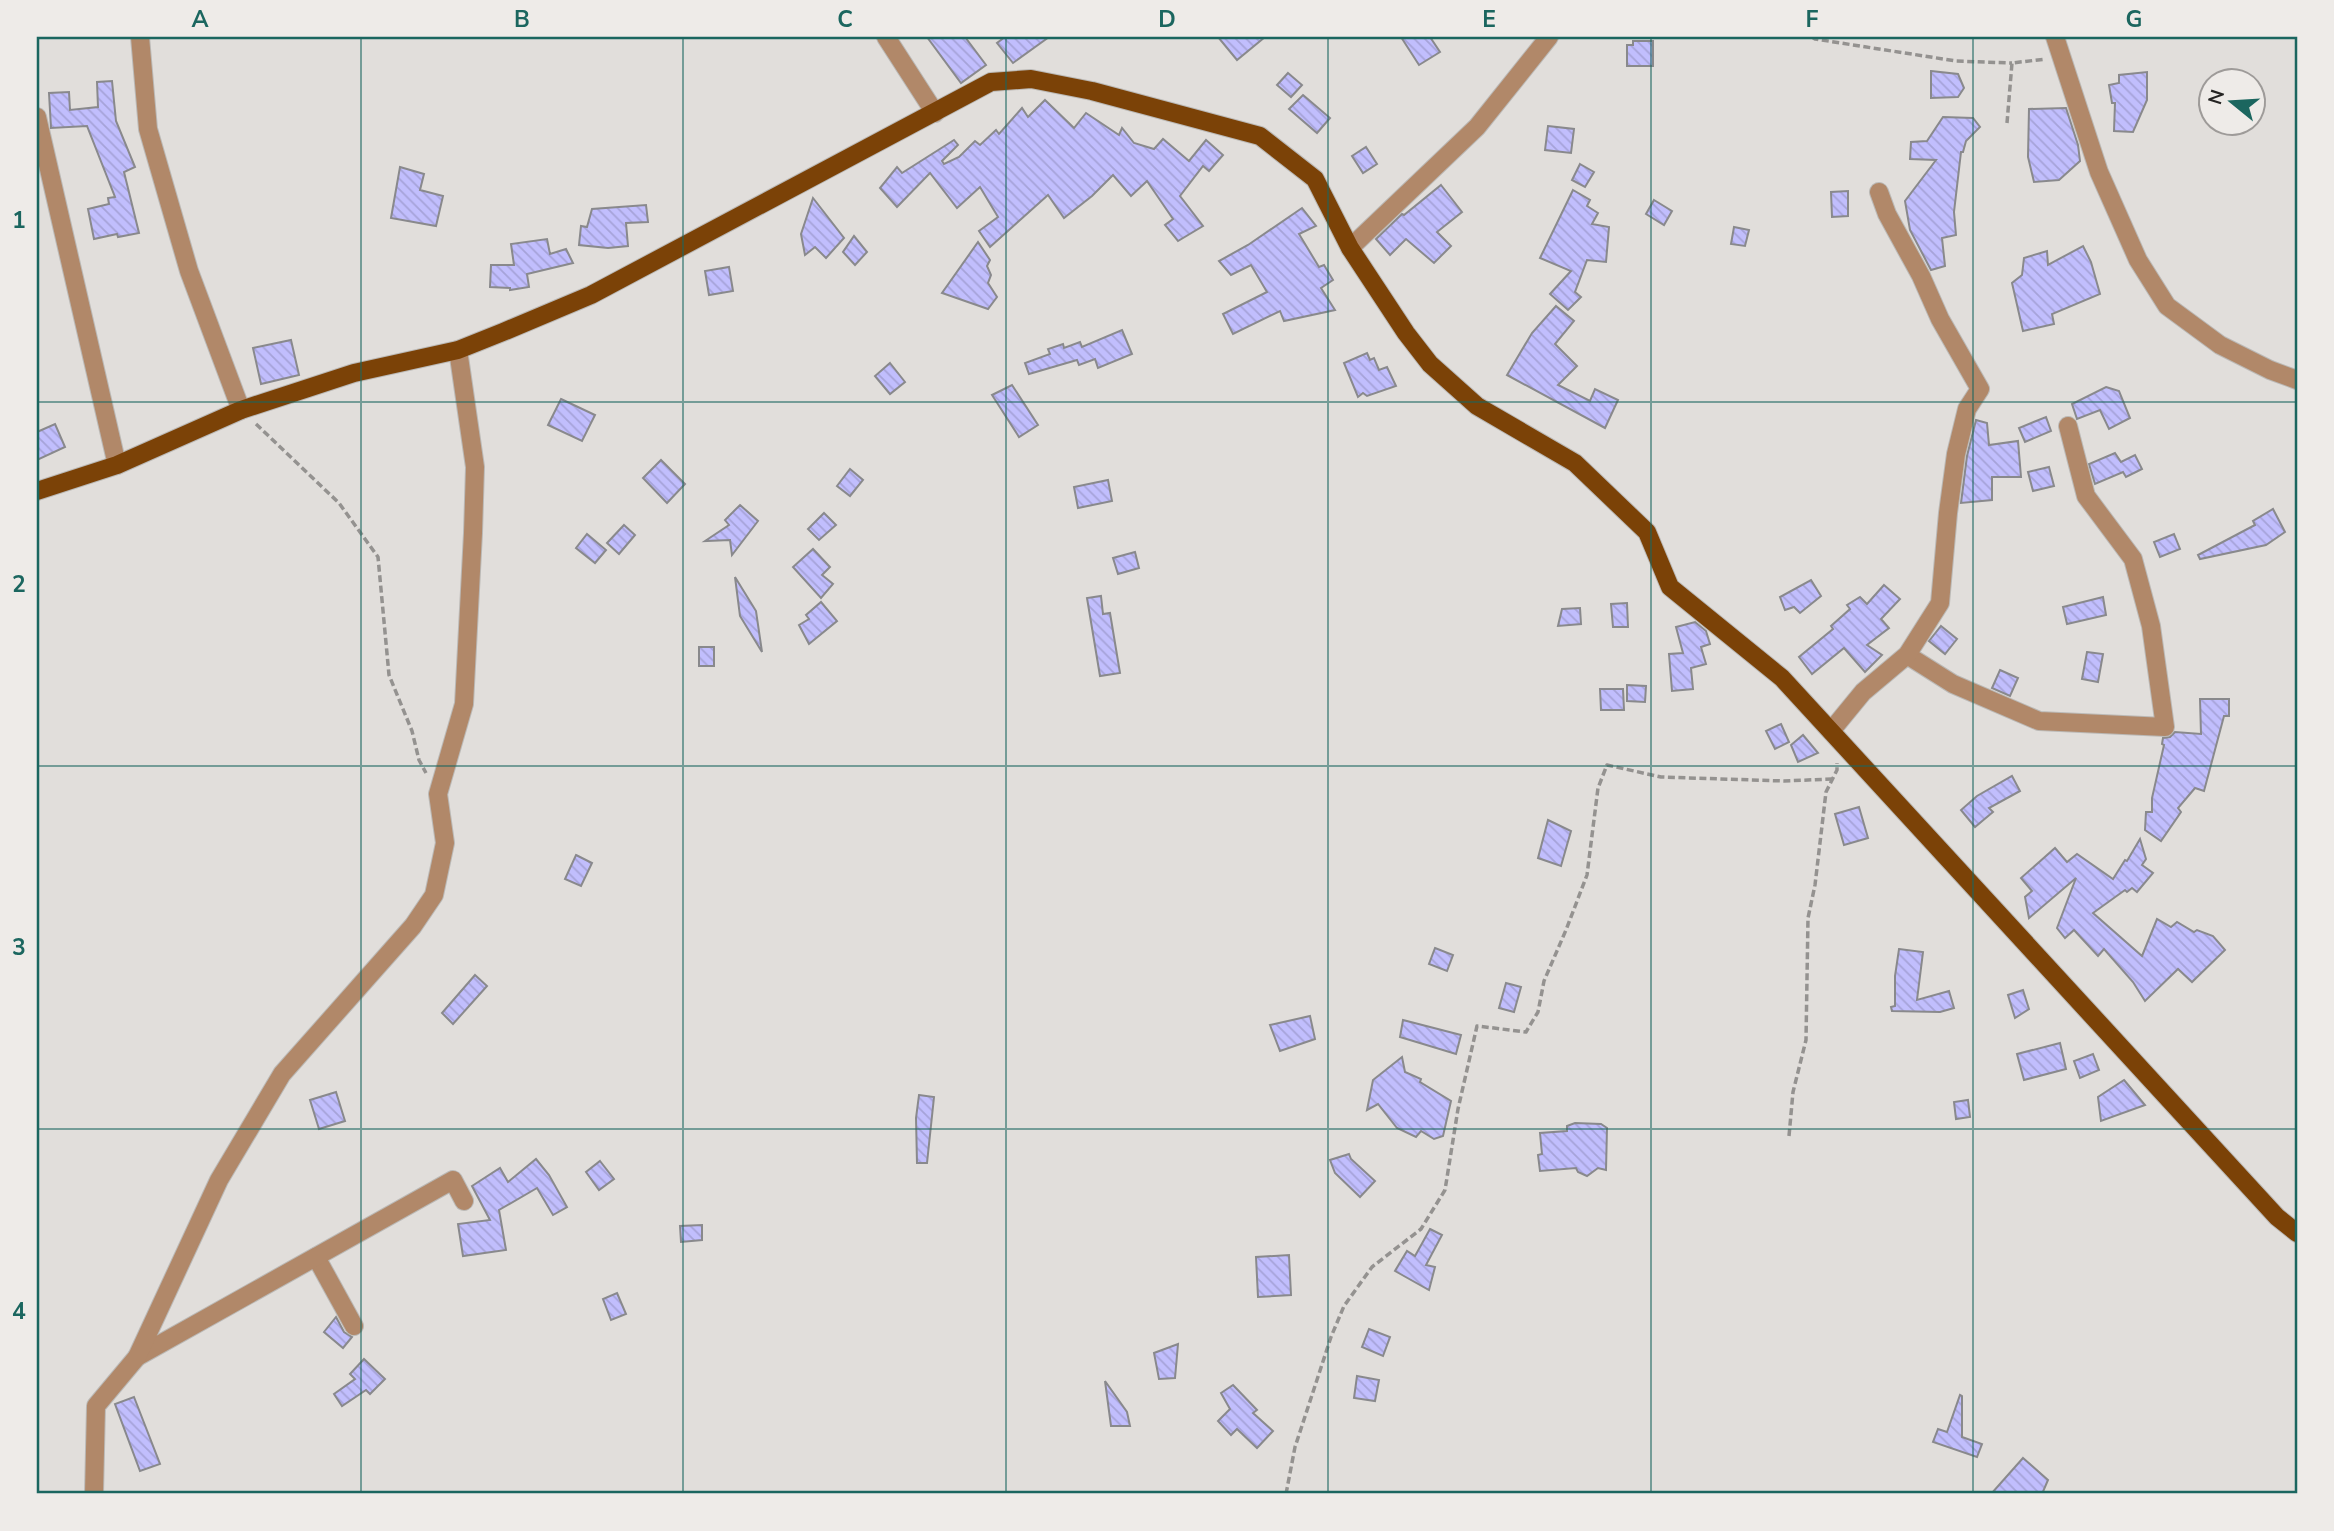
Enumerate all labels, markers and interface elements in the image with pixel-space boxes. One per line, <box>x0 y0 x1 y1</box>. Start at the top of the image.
text: A <box>191 4 209 35</box>
text: B <box>514 4 530 35</box>
text: C <box>837 4 853 35</box>
text: D <box>1158 4 1176 35</box>
text: E <box>1482 4 1496 35</box>
text: F <box>1806 4 1819 35</box>
text: G <box>2126 4 2142 35</box>
north arrow <box>2198 66 2268 136</box>
text: N <box>2202 86 2231 108</box>
text: 1 <box>12 205 26 236</box>
text: 2 <box>12 569 26 600</box>
text: 3 <box>12 932 26 963</box>
text: 4 <box>12 1296 26 1327</box>

